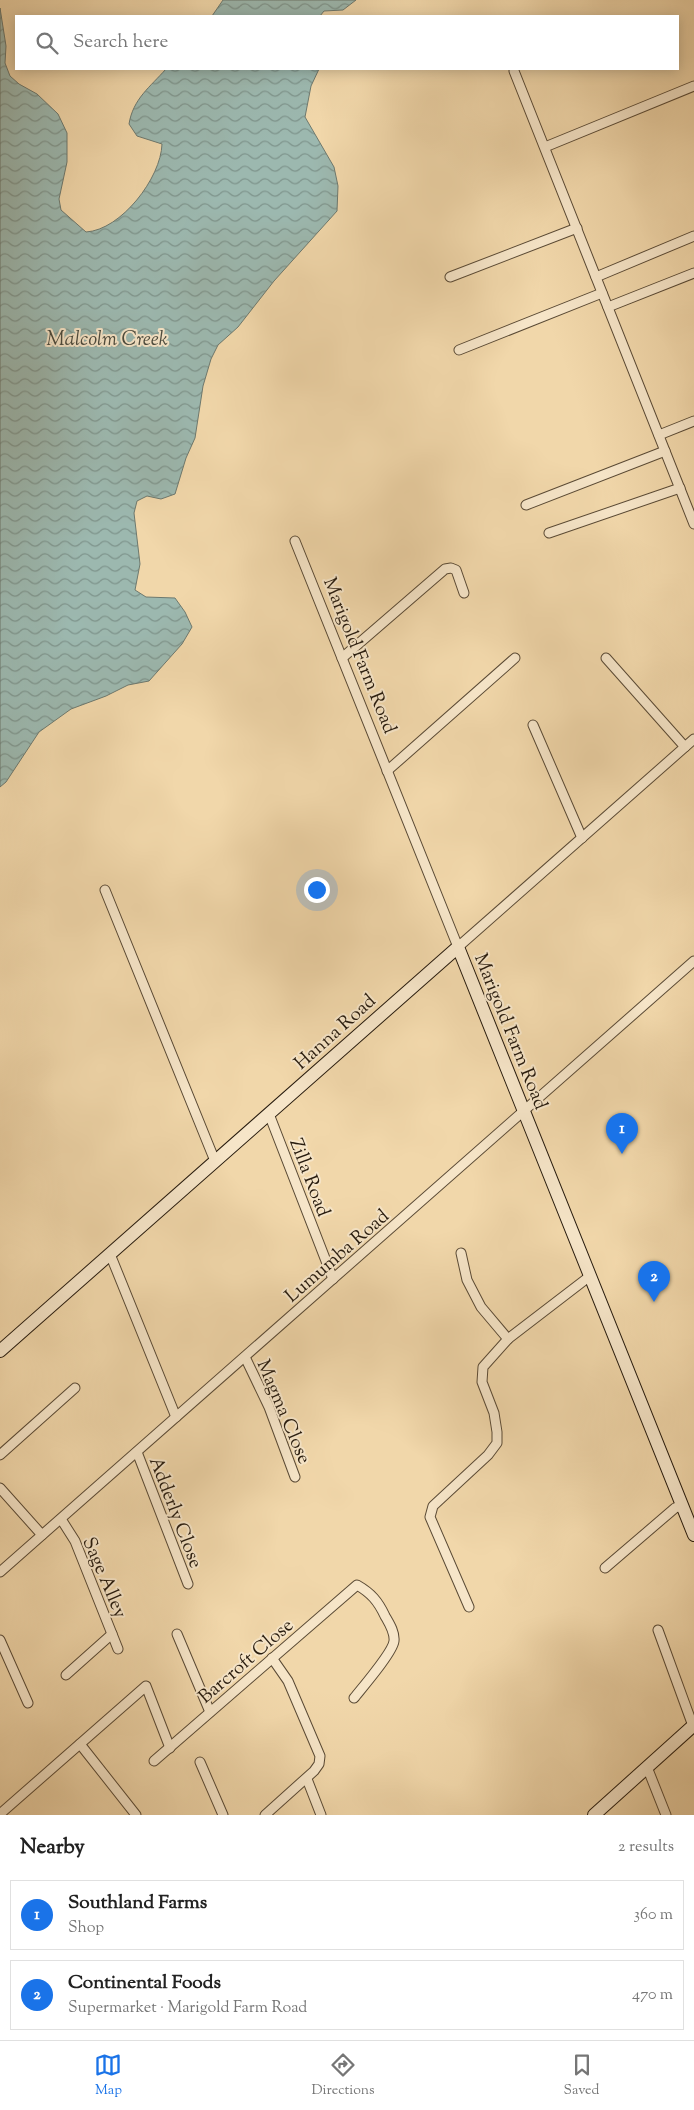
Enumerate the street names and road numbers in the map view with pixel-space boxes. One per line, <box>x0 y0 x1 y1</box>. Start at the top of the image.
street label: Marigold Farm Road <box>315 574 402 738</box>
street label: Marigold Farm Road <box>466 950 553 1114</box>
street label: Hanna Road <box>289 989 383 1077</box>
street label: Zilla Road <box>281 1135 336 1221</box>
street label: Lumumba Road <box>280 1204 396 1310</box>
street label: Magma Close <box>249 1356 317 1468</box>
street label: Adderly Close <box>141 1453 208 1573</box>
street label: Sage Alley <box>75 1533 133 1623</box>
street label: Barcroft Close <box>193 1613 300 1711</box>

